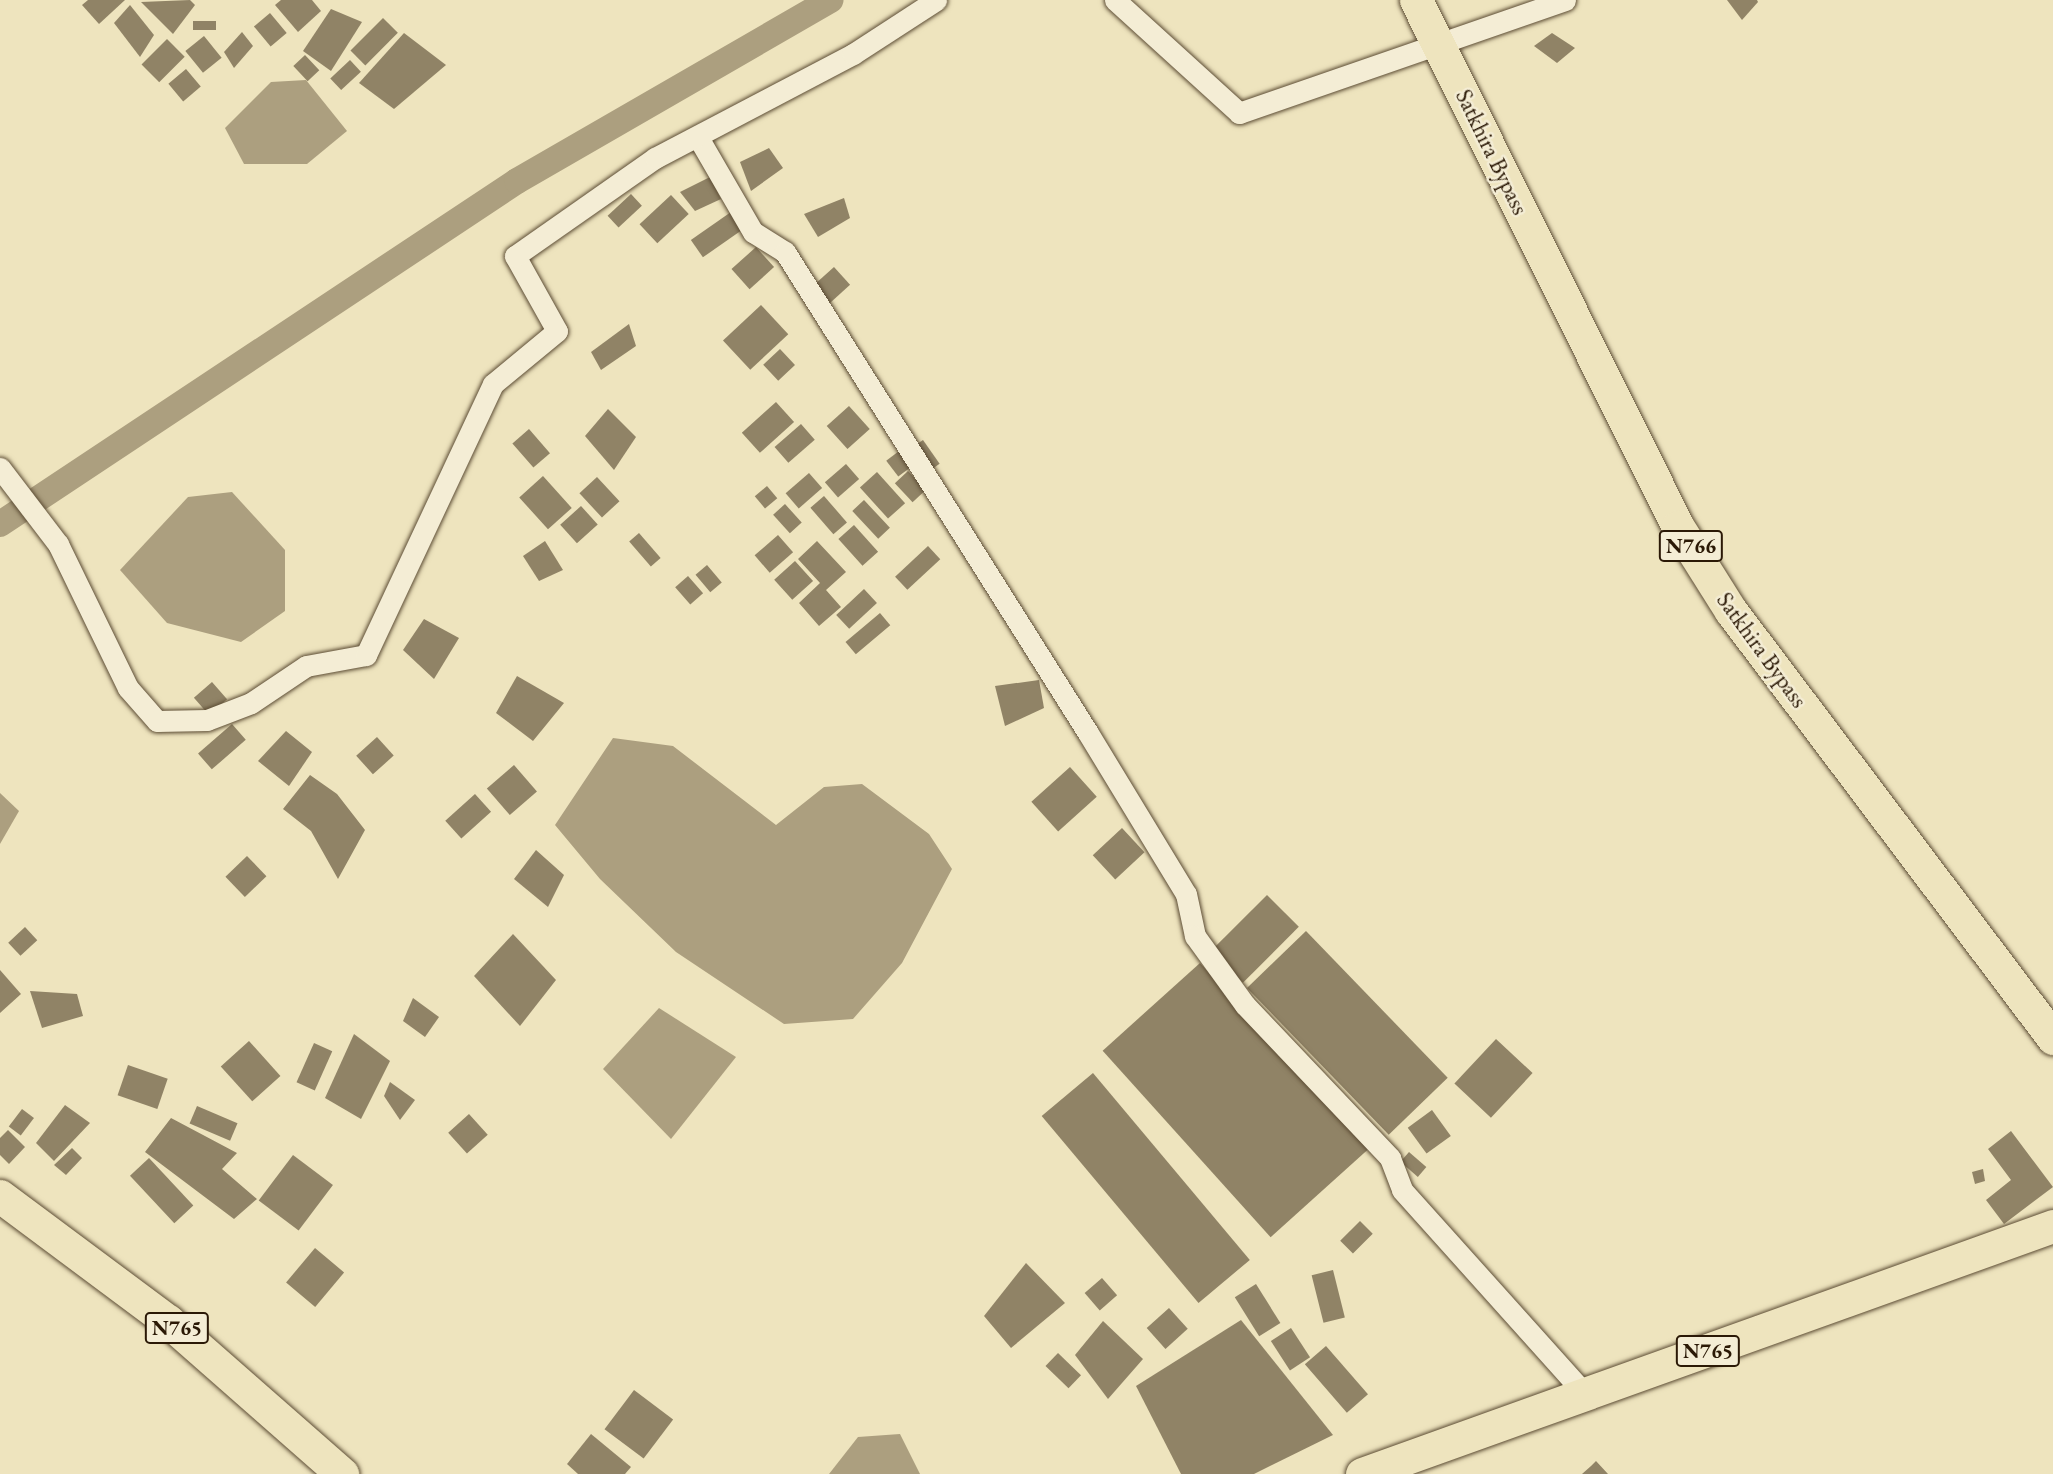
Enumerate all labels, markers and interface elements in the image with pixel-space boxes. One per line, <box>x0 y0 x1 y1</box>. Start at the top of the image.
street label: Satkhira Bypass <box>1450 85 1534 219</box>
road number: N766 <box>1658 528 1724 564</box>
street label: Satkhira Bypass <box>1711 587 1813 713</box>
road number: N765 <box>144 1310 210 1346</box>
road number: N765 <box>1675 1334 1741 1368</box>

